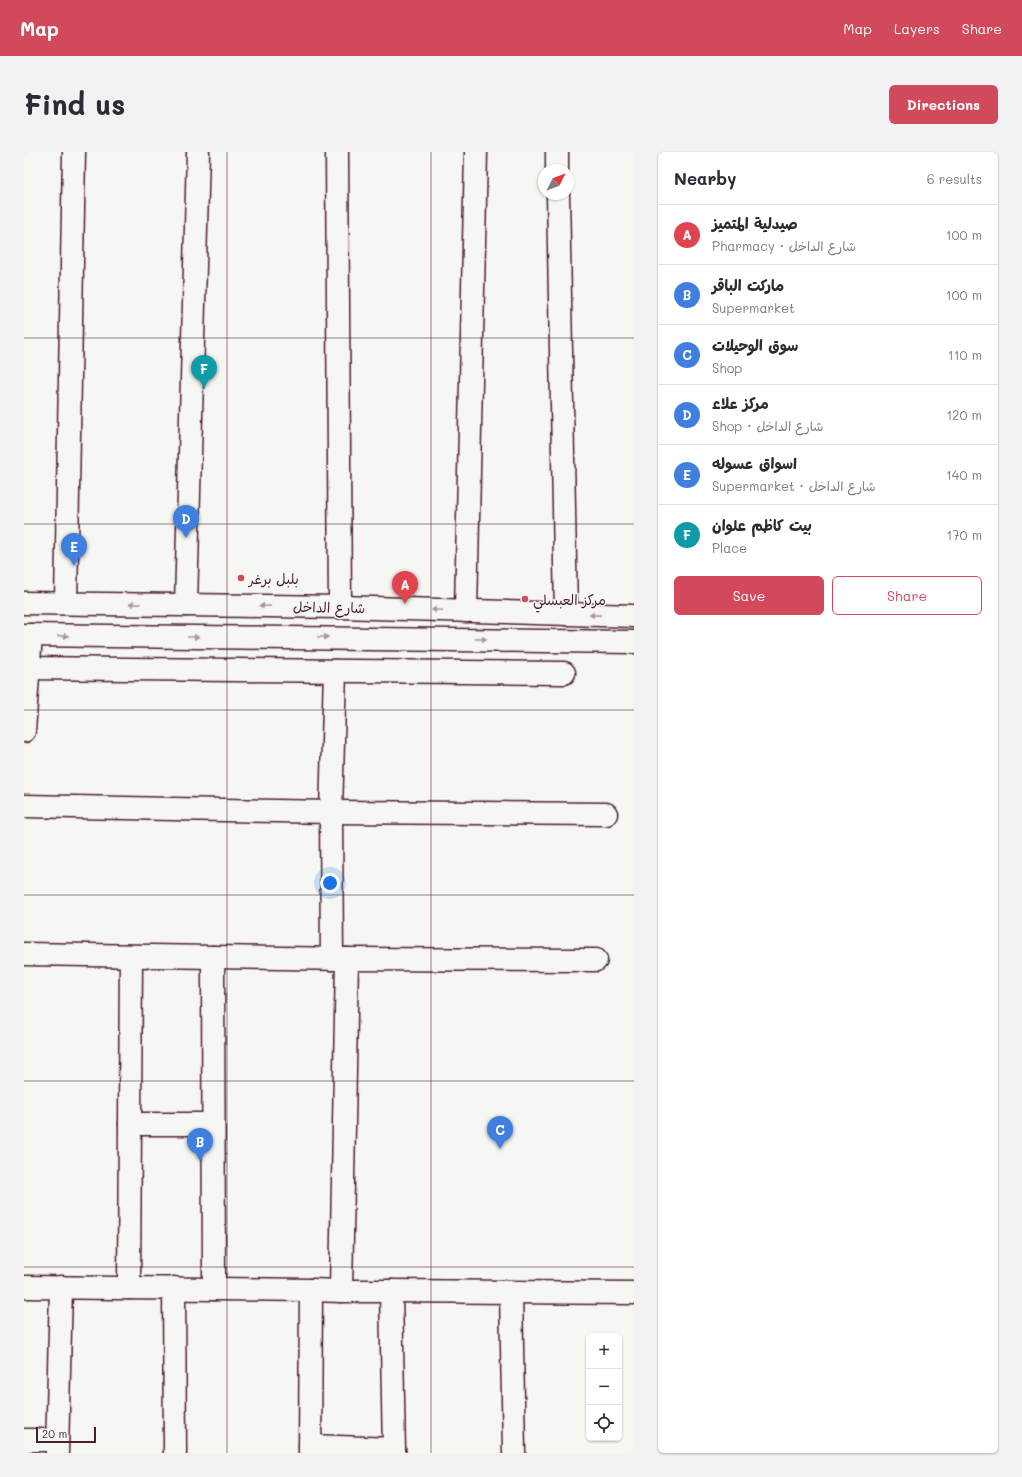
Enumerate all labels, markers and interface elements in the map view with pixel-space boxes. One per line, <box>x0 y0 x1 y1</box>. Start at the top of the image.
text: Map <box>20 16 59 41</box>
text: Map <box>843 19 872 38</box>
text: Layers <box>894 19 940 38</box>
text: Share <box>962 19 1002 38</box>
button: Directions <box>889 85 998 124</box>
text: Find us <box>24 86 125 122</box>
north arrow <box>538 164 574 200</box>
text: Nearby <box>674 167 736 189</box>
text: 6 results <box>927 170 982 187</box>
text: صيدلية المتميز <box>712 213 798 233</box>
text: A <box>682 226 692 243</box>
text: 100 m <box>946 226 982 243</box>
text: Pharmacy · شارع الداخل <box>712 237 856 254</box>
text: ماركت الباقر <box>712 275 784 295</box>
text: B <box>683 286 691 303</box>
text: 100 m <box>946 286 982 303</box>
text: Supermarket <box>712 299 795 316</box>
text: سوق الوحيلات <box>712 335 798 355</box>
text: C <box>682 346 692 363</box>
text: 110 m <box>948 346 982 363</box>
pin: F <box>191 355 217 388</box>
text: Shop <box>712 359 742 376</box>
text: مركز علاء <box>712 393 769 413</box>
text: D <box>682 406 692 423</box>
text: 120 m <box>946 406 982 423</box>
text: Shop · شارع الداخل <box>712 417 823 434</box>
text: اسواق عسوله <box>712 453 797 473</box>
text: E <box>683 466 691 483</box>
text: 140 m <box>946 466 982 483</box>
text: Supermarket · شارع الداخل <box>712 477 876 494</box>
pin: D <box>173 505 199 538</box>
text: بيت كاظم علوان <box>712 515 812 535</box>
text: F <box>683 526 691 543</box>
text: 170 m <box>946 526 982 543</box>
pin: E <box>61 533 87 566</box>
text: Place <box>712 539 747 556</box>
place label: بلبل برغر <box>248 569 299 588</box>
pin: A <box>392 571 418 604</box>
marker: بلبل برغر <box>236 573 246 583</box>
button: Save <box>674 576 824 615</box>
button: Share <box>832 576 982 615</box>
place label: مركز العبسلي <box>533 590 606 613</box>
marker: مركز العبسلي <box>520 594 530 604</box>
street label: شارع الداخل <box>293 597 365 618</box>
one-way arrow <box>128 601 141 607</box>
one-way arrow <box>258 603 271 609</box>
one-way arrow <box>430 607 443 613</box>
one-way arrow <box>588 612 601 618</box>
one-way arrow <box>57 633 70 639</box>
one-way arrow <box>187 633 199 640</box>
one-way arrow <box>317 634 330 640</box>
one-way arrow <box>475 636 487 643</box>
your location <box>320 873 340 893</box>
pin: C <box>487 1116 513 1149</box>
pin: B <box>187 1128 213 1161</box>
map controls <box>586 1333 622 1441</box>
button: + <box>586 1333 622 1369</box>
button: − <box>586 1369 622 1405</box>
button: locate <box>586 1405 622 1441</box>
scale bar <box>36 1425 96 1444</box>
text: 20 m <box>42 1426 67 1441</box>

